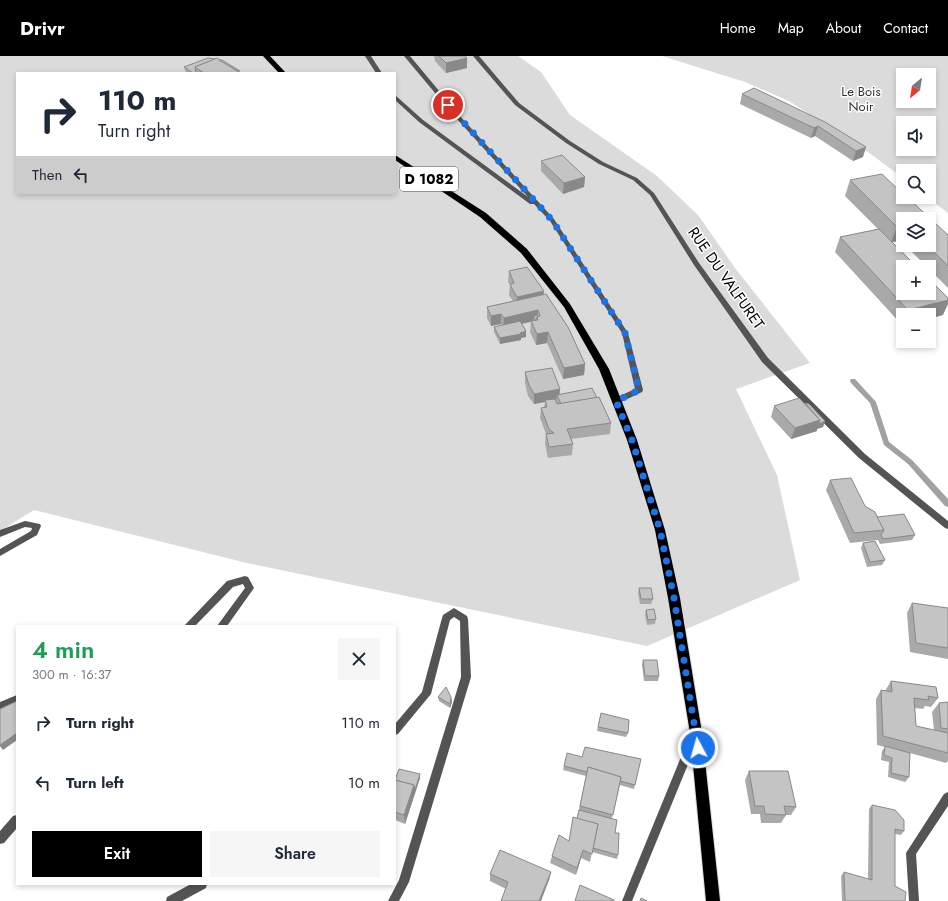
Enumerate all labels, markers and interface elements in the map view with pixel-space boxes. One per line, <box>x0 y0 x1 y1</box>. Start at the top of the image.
text: Drivr <box>20 15 65 42</box>
text: Home <box>720 18 756 38</box>
text: Map <box>778 18 804 38</box>
text: About <box>826 18 861 38</box>
text: Contact <box>883 18 928 38</box>
north arrow <box>896 68 936 108</box>
map controls <box>896 68 936 348</box>
text: 110 m <box>98 80 176 121</box>
park label: Le Bois Noir <box>841 82 881 116</box>
icon: right <box>32 88 84 140</box>
pin <box>431 88 465 122</box>
icon: arrive <box>437 94 459 116</box>
button: sound <box>896 116 936 156</box>
text: Turn right <box>98 118 170 144</box>
text: Then <box>32 164 62 186</box>
icon: left <box>70 164 92 186</box>
button: search <box>896 164 936 204</box>
road number: D 1082 <box>400 167 458 191</box>
button: layers <box>896 212 936 252</box>
street label: RUE DU VALFURET <box>683 222 769 334</box>
button: + <box>896 260 936 300</box>
button: − <box>896 308 936 348</box>
text: 4 min <box>32 632 94 667</box>
button: close <box>338 638 380 680</box>
text: 300 m · 16:37 <box>32 665 111 684</box>
icon: right <box>32 712 54 734</box>
text: Turn right <box>66 712 134 734</box>
text: 110 m <box>341 712 380 734</box>
position arrow <box>677 727 719 769</box>
icon: left <box>32 772 54 794</box>
text: Turn left <box>66 772 124 794</box>
text: 10 m <box>348 772 380 794</box>
button: Exit <box>32 831 202 877</box>
button: Share <box>210 831 380 877</box>

